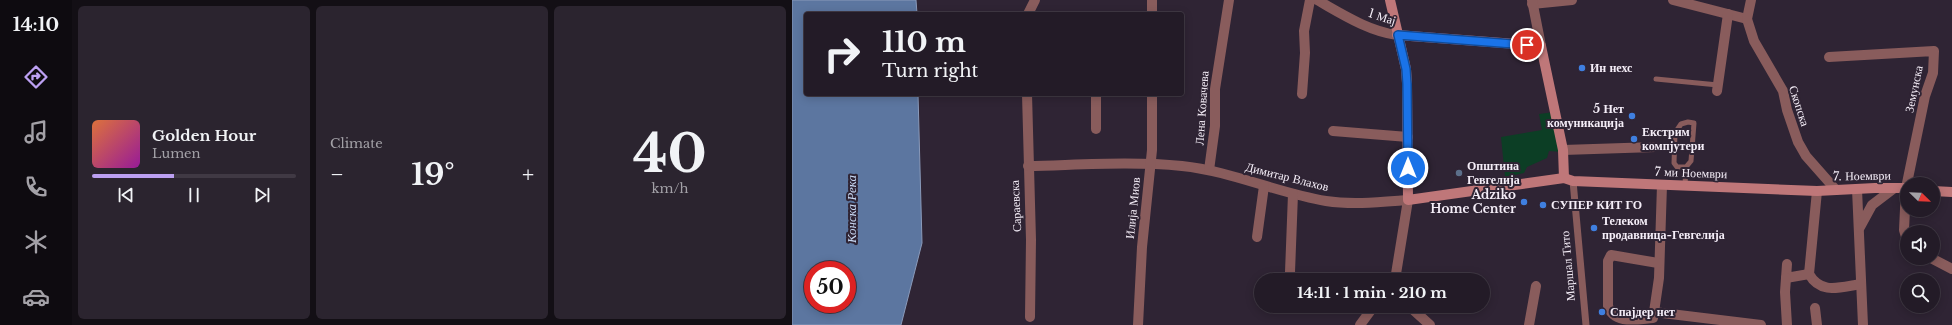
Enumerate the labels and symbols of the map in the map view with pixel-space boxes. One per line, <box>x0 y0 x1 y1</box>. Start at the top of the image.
street label: 1 Мај <box>1366 5 1398 28</box>
pin <box>1510 28 1544 62</box>
place label: Ин нехс <box>1590 60 1633 75</box>
marker: Ин нехс <box>1577 63 1587 73</box>
street label: Земунска <box>1901 63 1926 114</box>
street label: Лена Ковачева <box>1191 70 1212 146</box>
street label: Скопска <box>1786 84 1813 129</box>
place label: 5 Нет комуникација <box>1547 101 1624 130</box>
marker: 5 Нет комуникација <box>1627 111 1637 121</box>
place label: Екстрим компјутери <box>1642 124 1705 153</box>
marker: Екстрим компјутери <box>1629 134 1639 144</box>
position arrow <box>1387 147 1429 189</box>
place label: Општина Гевгелија <box>1467 158 1520 187</box>
street label: Димитар Влахов <box>1244 159 1331 194</box>
street label: 7 ми Ноември <box>1654 164 1728 181</box>
street label: 7. Ноември <box>1833 167 1892 184</box>
marker: Општина Гевгелија <box>1454 168 1464 178</box>
water label: Конска Река <box>843 174 860 244</box>
street label: Илија Миов <box>1122 176 1143 240</box>
north arrow <box>1900 177 1940 217</box>
street label: Сараевска <box>1007 179 1024 232</box>
place label: Adziko Home Center <box>1430 187 1516 216</box>
marker: Adziko Home Center <box>1519 197 1529 207</box>
place label: СУПЕР КИТ ГО <box>1551 197 1642 212</box>
marker: СУПЕР КИТ ГО <box>1538 200 1548 210</box>
place label: Телеком продавница-Гевгелија <box>1602 213 1725 242</box>
marker: Телеком продавница-Гевгелија <box>1589 223 1599 233</box>
street label: Маршал Тито <box>1557 230 1578 302</box>
speed limit sign: 50 <box>804 261 856 313</box>
place label: Спајдер нет <box>1610 304 1675 319</box>
marker: Спајдер нет <box>1597 307 1607 317</box>

